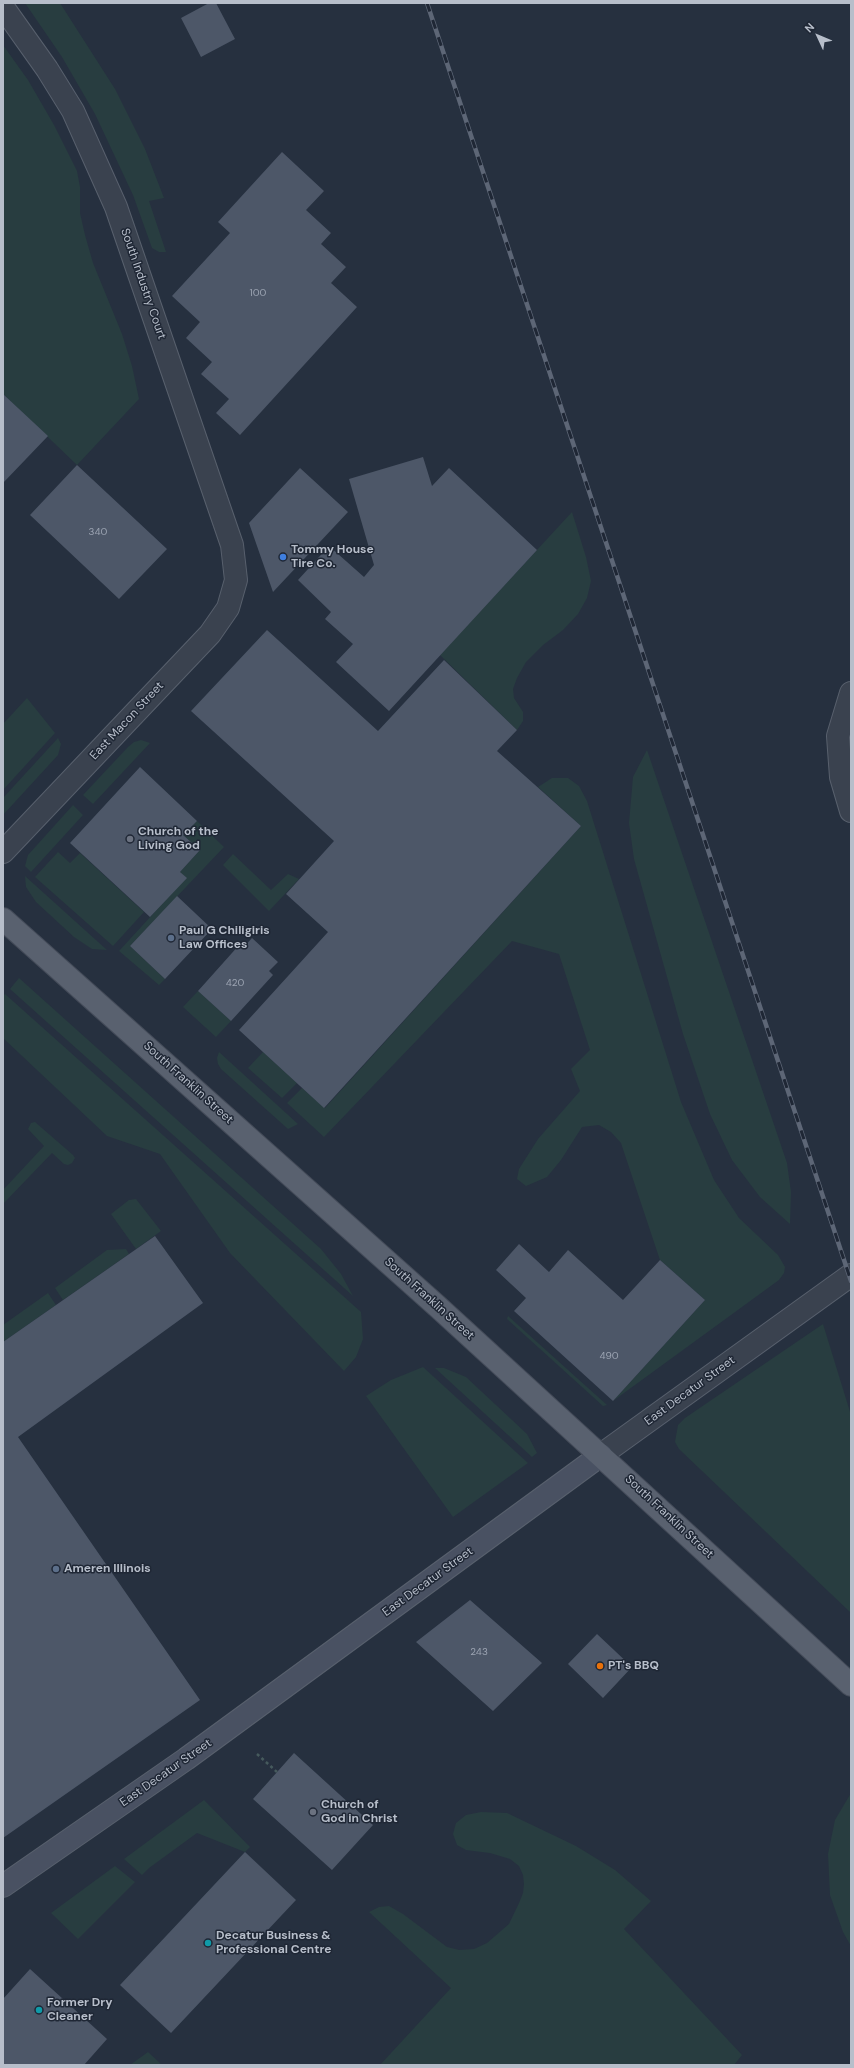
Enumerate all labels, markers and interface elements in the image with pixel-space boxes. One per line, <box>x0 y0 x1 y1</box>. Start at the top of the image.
north arrow <box>798 16 838 56</box>
text: N <box>802 20 817 35</box>
street label: South Industry Court <box>117 227 169 341</box>
house number: 100 <box>250 287 266 299</box>
house number: 340 <box>89 526 107 538</box>
place label: Tommy House Tire Co. <box>291 543 374 571</box>
marker: Tommy House Tire Co. <box>278 552 288 562</box>
street label: East Macon Street <box>87 679 167 763</box>
place label: Church of the Living God <box>138 825 218 853</box>
marker: Church of the Living God <box>125 834 135 844</box>
place label: Paul G Chiligiris Law Offices <box>179 924 270 952</box>
marker: Paul G Chiligiris Law Offices <box>166 933 176 943</box>
house number: 420 <box>226 977 244 989</box>
street label: South Franklin Street <box>140 1039 236 1127</box>
street label: South Franklin Street <box>381 1255 477 1343</box>
house number: 490 <box>599 1350 619 1362</box>
street label: East Decatur Street <box>642 1353 738 1429</box>
street label: South Franklin Street <box>622 1472 716 1562</box>
street label: East Decatur Street <box>380 1544 476 1620</box>
place label: Ameren Illinois <box>64 1562 151 1576</box>
marker: Ameren Illinois <box>51 1564 61 1574</box>
house number: 243 <box>470 1646 488 1658</box>
place label: PT's BBQ <box>608 1659 659 1673</box>
marker: PT's BBQ <box>595 1661 605 1671</box>
street label: East Decatur Street <box>117 1736 215 1810</box>
place label: Church of God in Christ <box>321 1798 398 1826</box>
marker: Church of God in Christ <box>308 1807 318 1817</box>
place label: Decatur Business & Professional Centre <box>216 1929 331 1957</box>
marker: Decatur Business & Professional Centre <box>203 1938 213 1948</box>
place label: Former Dry Cleaner <box>47 1996 112 2024</box>
marker: Former Dry Cleaner <box>34 2005 44 2015</box>

